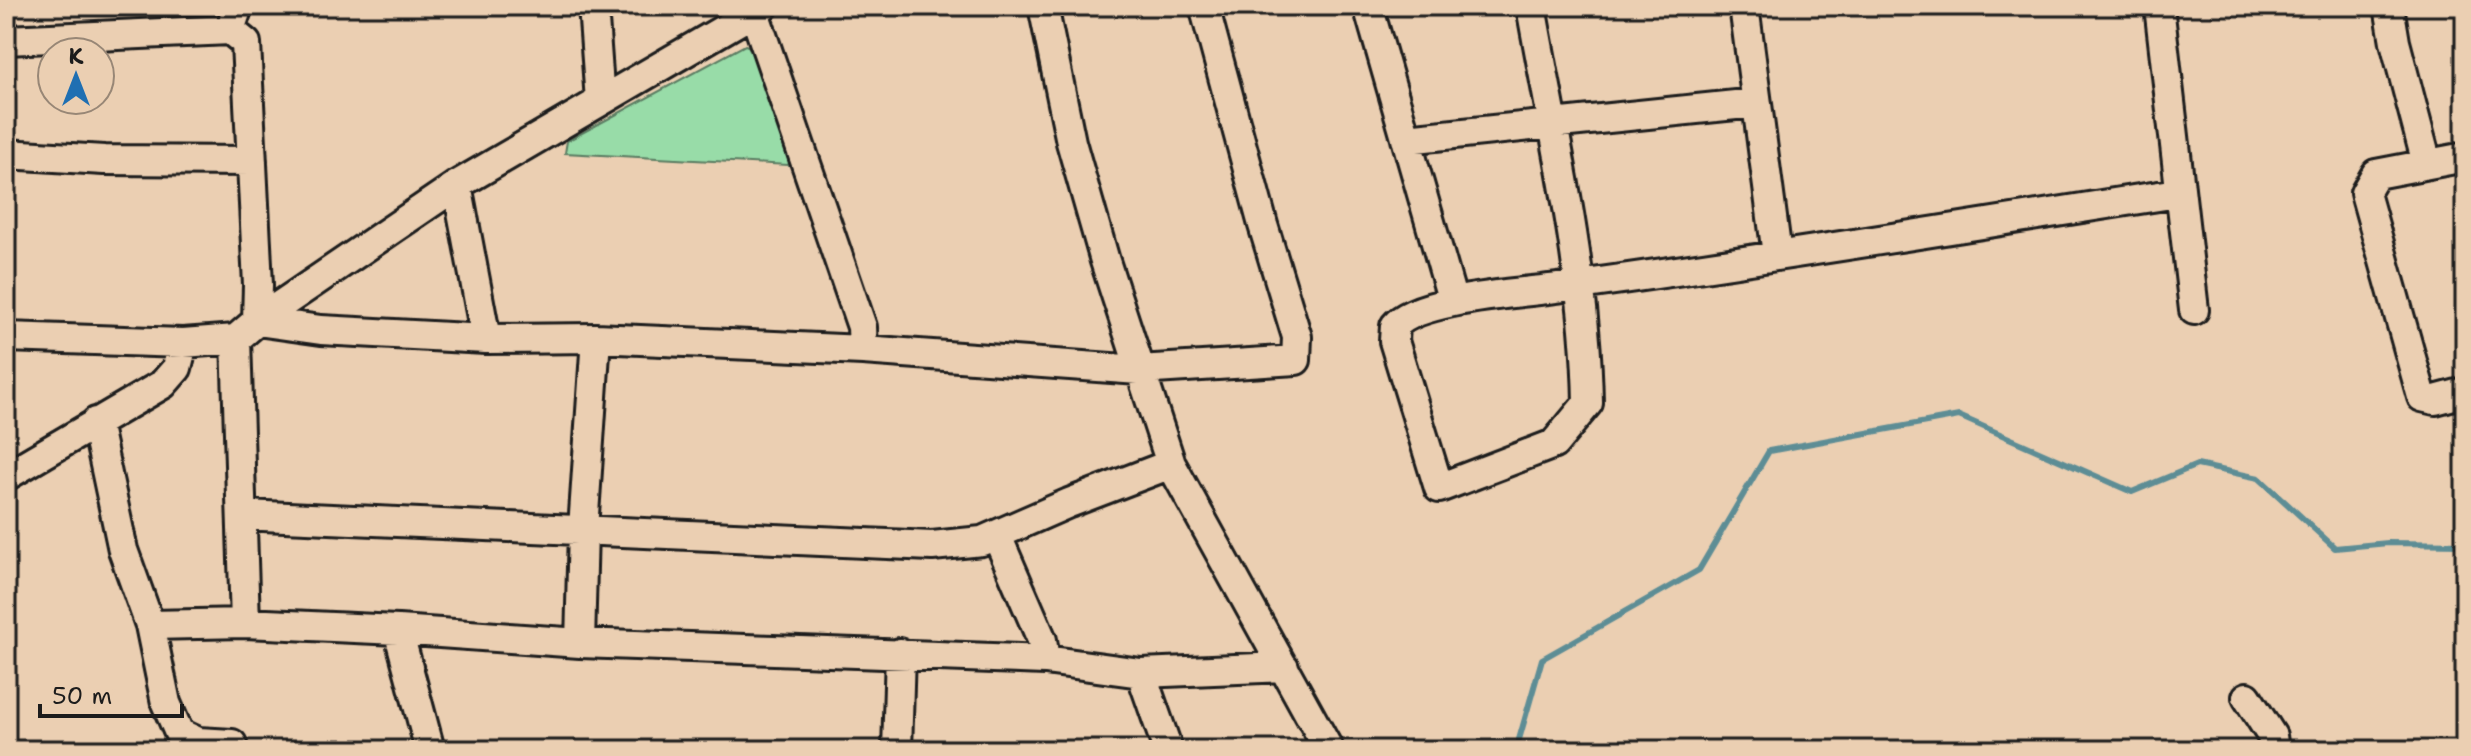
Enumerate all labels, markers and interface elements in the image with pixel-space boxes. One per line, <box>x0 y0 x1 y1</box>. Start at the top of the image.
north arrow <box>36 36 116 116</box>
text: K <box>68 42 84 71</box>
scale bar <box>40 668 182 718</box>
text: 50 m <box>52 680 112 712</box>

